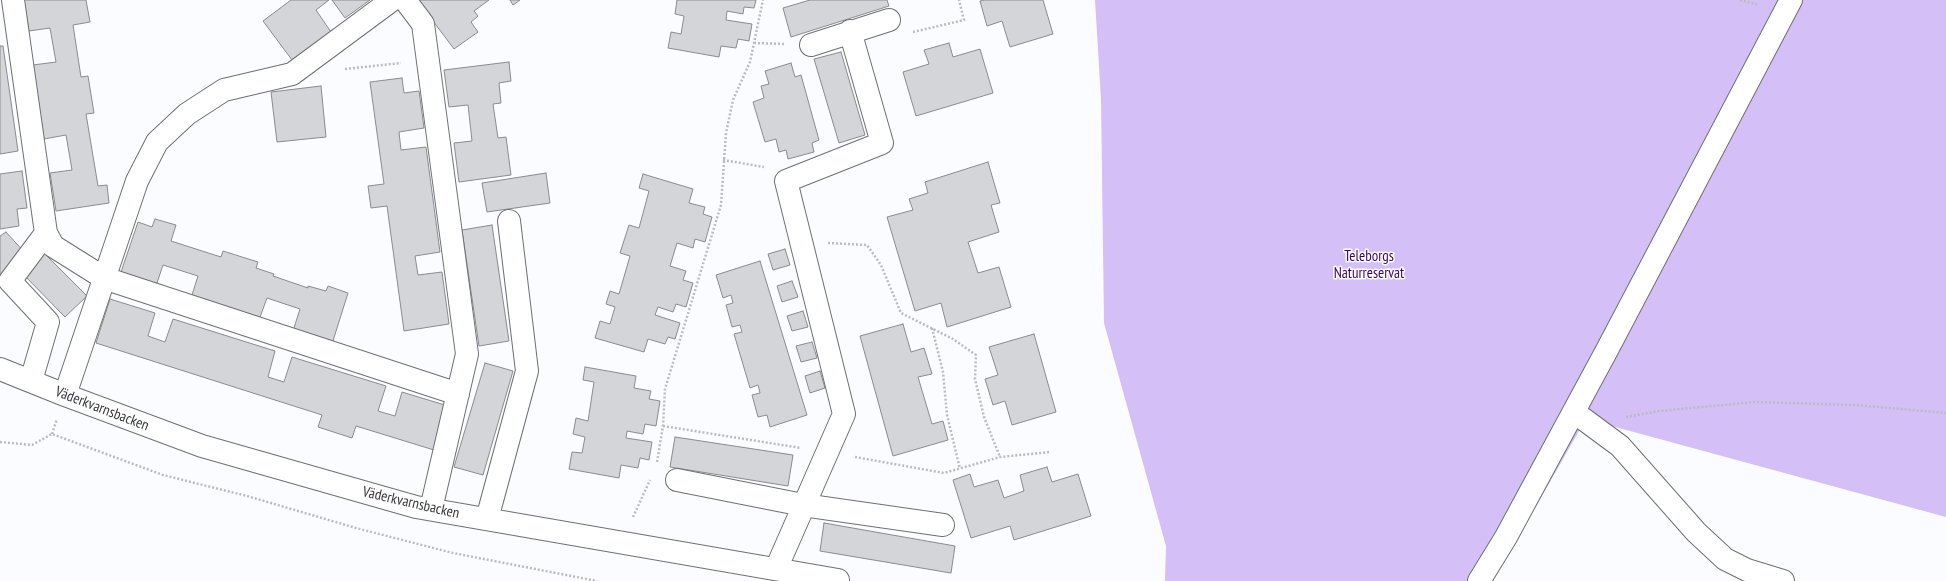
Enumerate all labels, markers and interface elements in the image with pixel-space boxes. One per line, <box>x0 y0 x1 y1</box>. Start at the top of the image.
park label: Teleborgs Naturreservat <box>1334 248 1404 283</box>
street label: Väderkvarnsbacken <box>53 383 151 435</box>
street label: Väderkvarnsbacken <box>361 483 461 523</box>

